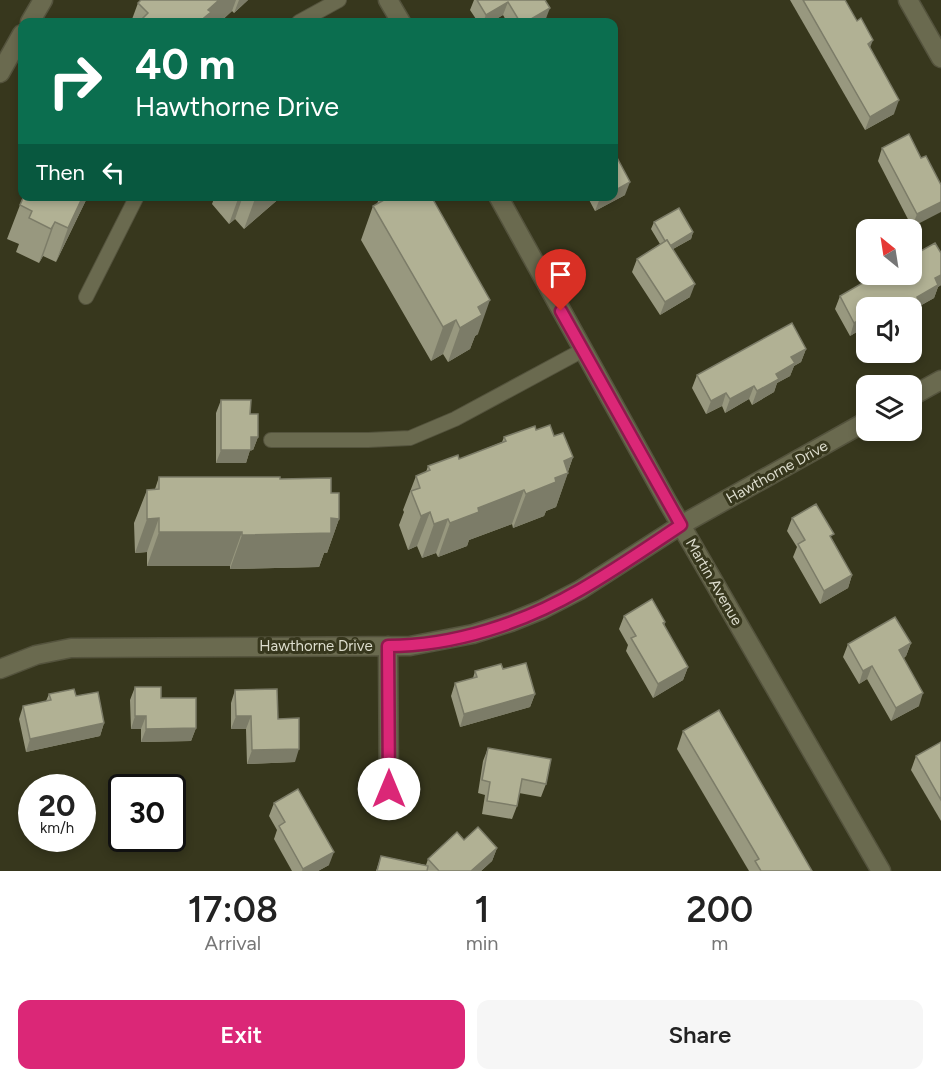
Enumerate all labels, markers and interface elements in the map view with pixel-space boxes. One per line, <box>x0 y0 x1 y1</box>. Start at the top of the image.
text: 40 m <box>135 39 235 90</box>
icon: right <box>36 42 114 120</box>
text: Hawthorne Drive <box>135 90 339 123</box>
icon: left <box>97 156 130 189</box>
text: Then <box>36 159 85 186</box>
north arrow <box>856 219 922 285</box>
map controls <box>856 219 922 441</box>
pin <box>535 249 586 311</box>
icon: arrive <box>544 258 577 291</box>
button: sound <box>856 297 922 363</box>
button: layers <box>856 375 922 441</box>
street label: Hawthorne Drive <box>723 437 831 507</box>
street label: Martin Avenue <box>682 535 746 629</box>
street label: Hawthorne Drive <box>259 637 373 655</box>
position arrow <box>357 757 421 821</box>
speed limit sign: 30 <box>108 774 186 852</box>
text: 20 <box>39 787 75 824</box>
text: km/h <box>40 819 74 837</box>
text: 17:08 <box>188 888 278 931</box>
text: 1 <box>475 888 490 931</box>
text: 200 <box>686 888 753 931</box>
text: Arrival <box>205 931 261 955</box>
text: min <box>466 931 499 955</box>
text: m <box>711 931 728 955</box>
button: Exit <box>18 1000 465 1069</box>
button: Share <box>477 1000 923 1069</box>

